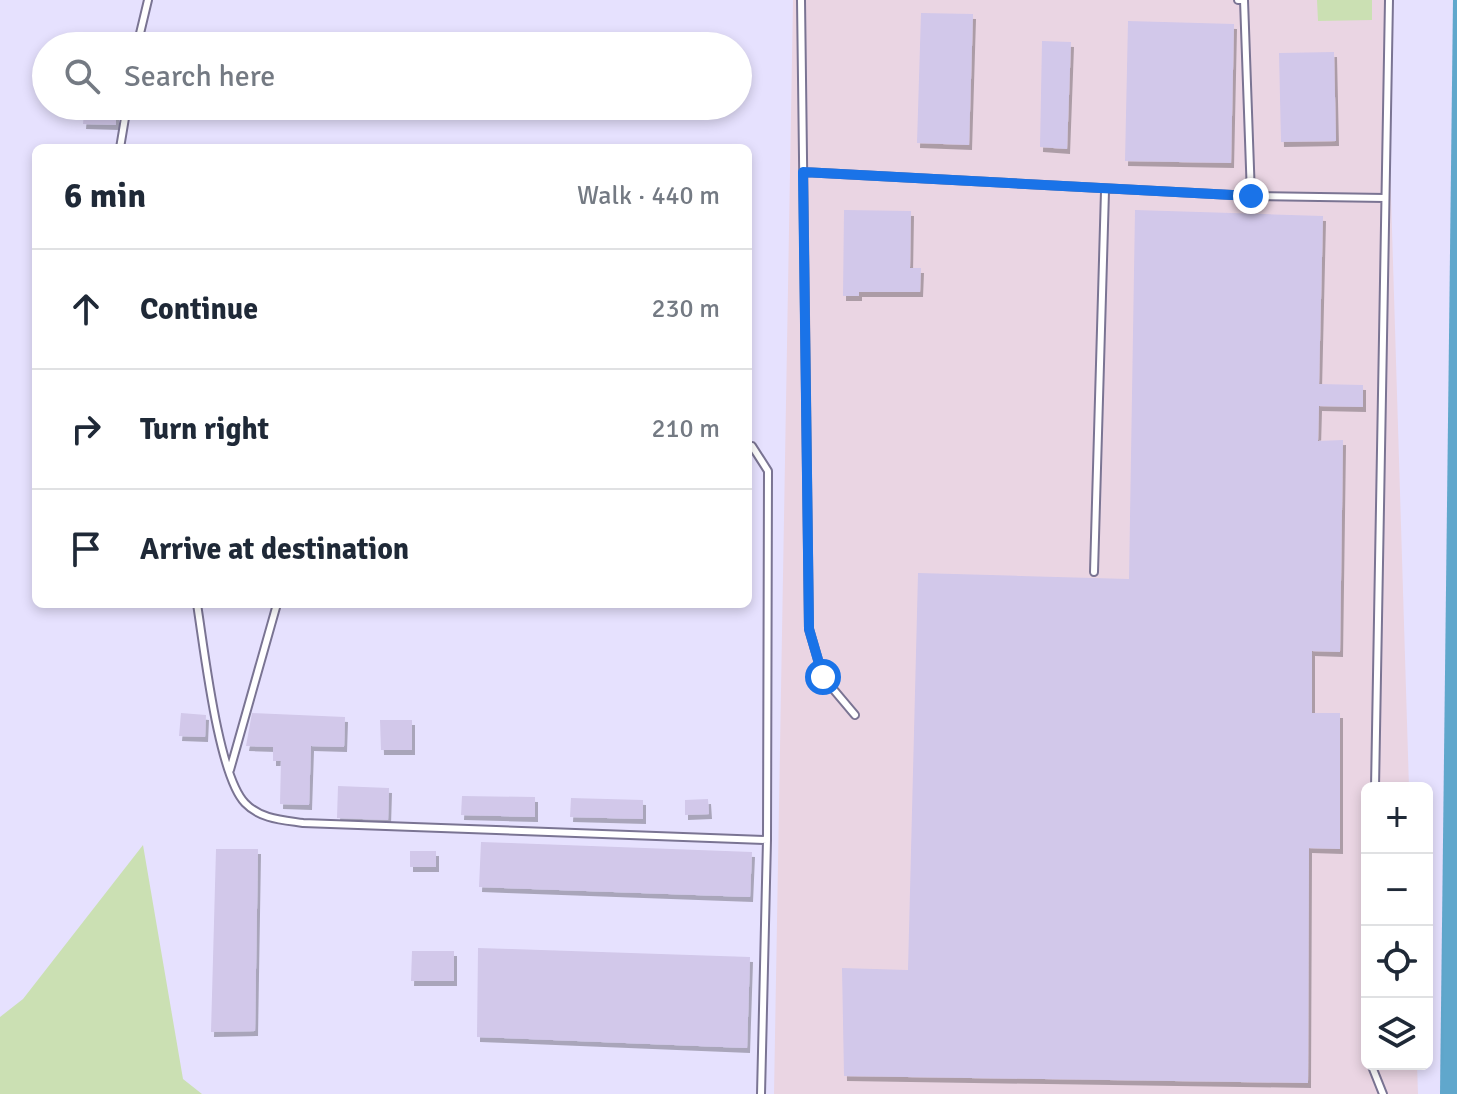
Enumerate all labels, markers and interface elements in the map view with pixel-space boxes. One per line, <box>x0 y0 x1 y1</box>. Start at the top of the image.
search box <box>32 32 752 120</box>
icon: search <box>60 54 104 98</box>
text: Search here <box>124 58 275 95</box>
text: 6 min <box>64 175 146 217</box>
route end <box>1233 178 1269 214</box>
text: Walk · 440 m <box>577 180 720 212</box>
icon: ahead <box>64 287 108 331</box>
text: Continue <box>140 291 258 328</box>
text: 230 m <box>651 293 720 325</box>
icon: right <box>64 407 108 451</box>
text: Turn right <box>140 411 269 448</box>
text: 210 m <box>651 413 720 445</box>
icon: arrive <box>64 527 108 571</box>
text: Arrive at destination <box>140 531 409 568</box>
route start <box>805 659 841 695</box>
map controls <box>1361 782 1433 1070</box>
button: + <box>1361 782 1433 854</box>
button: − <box>1361 854 1433 926</box>
button: locate <box>1361 926 1433 998</box>
button: layers <box>1361 998 1433 1070</box>

